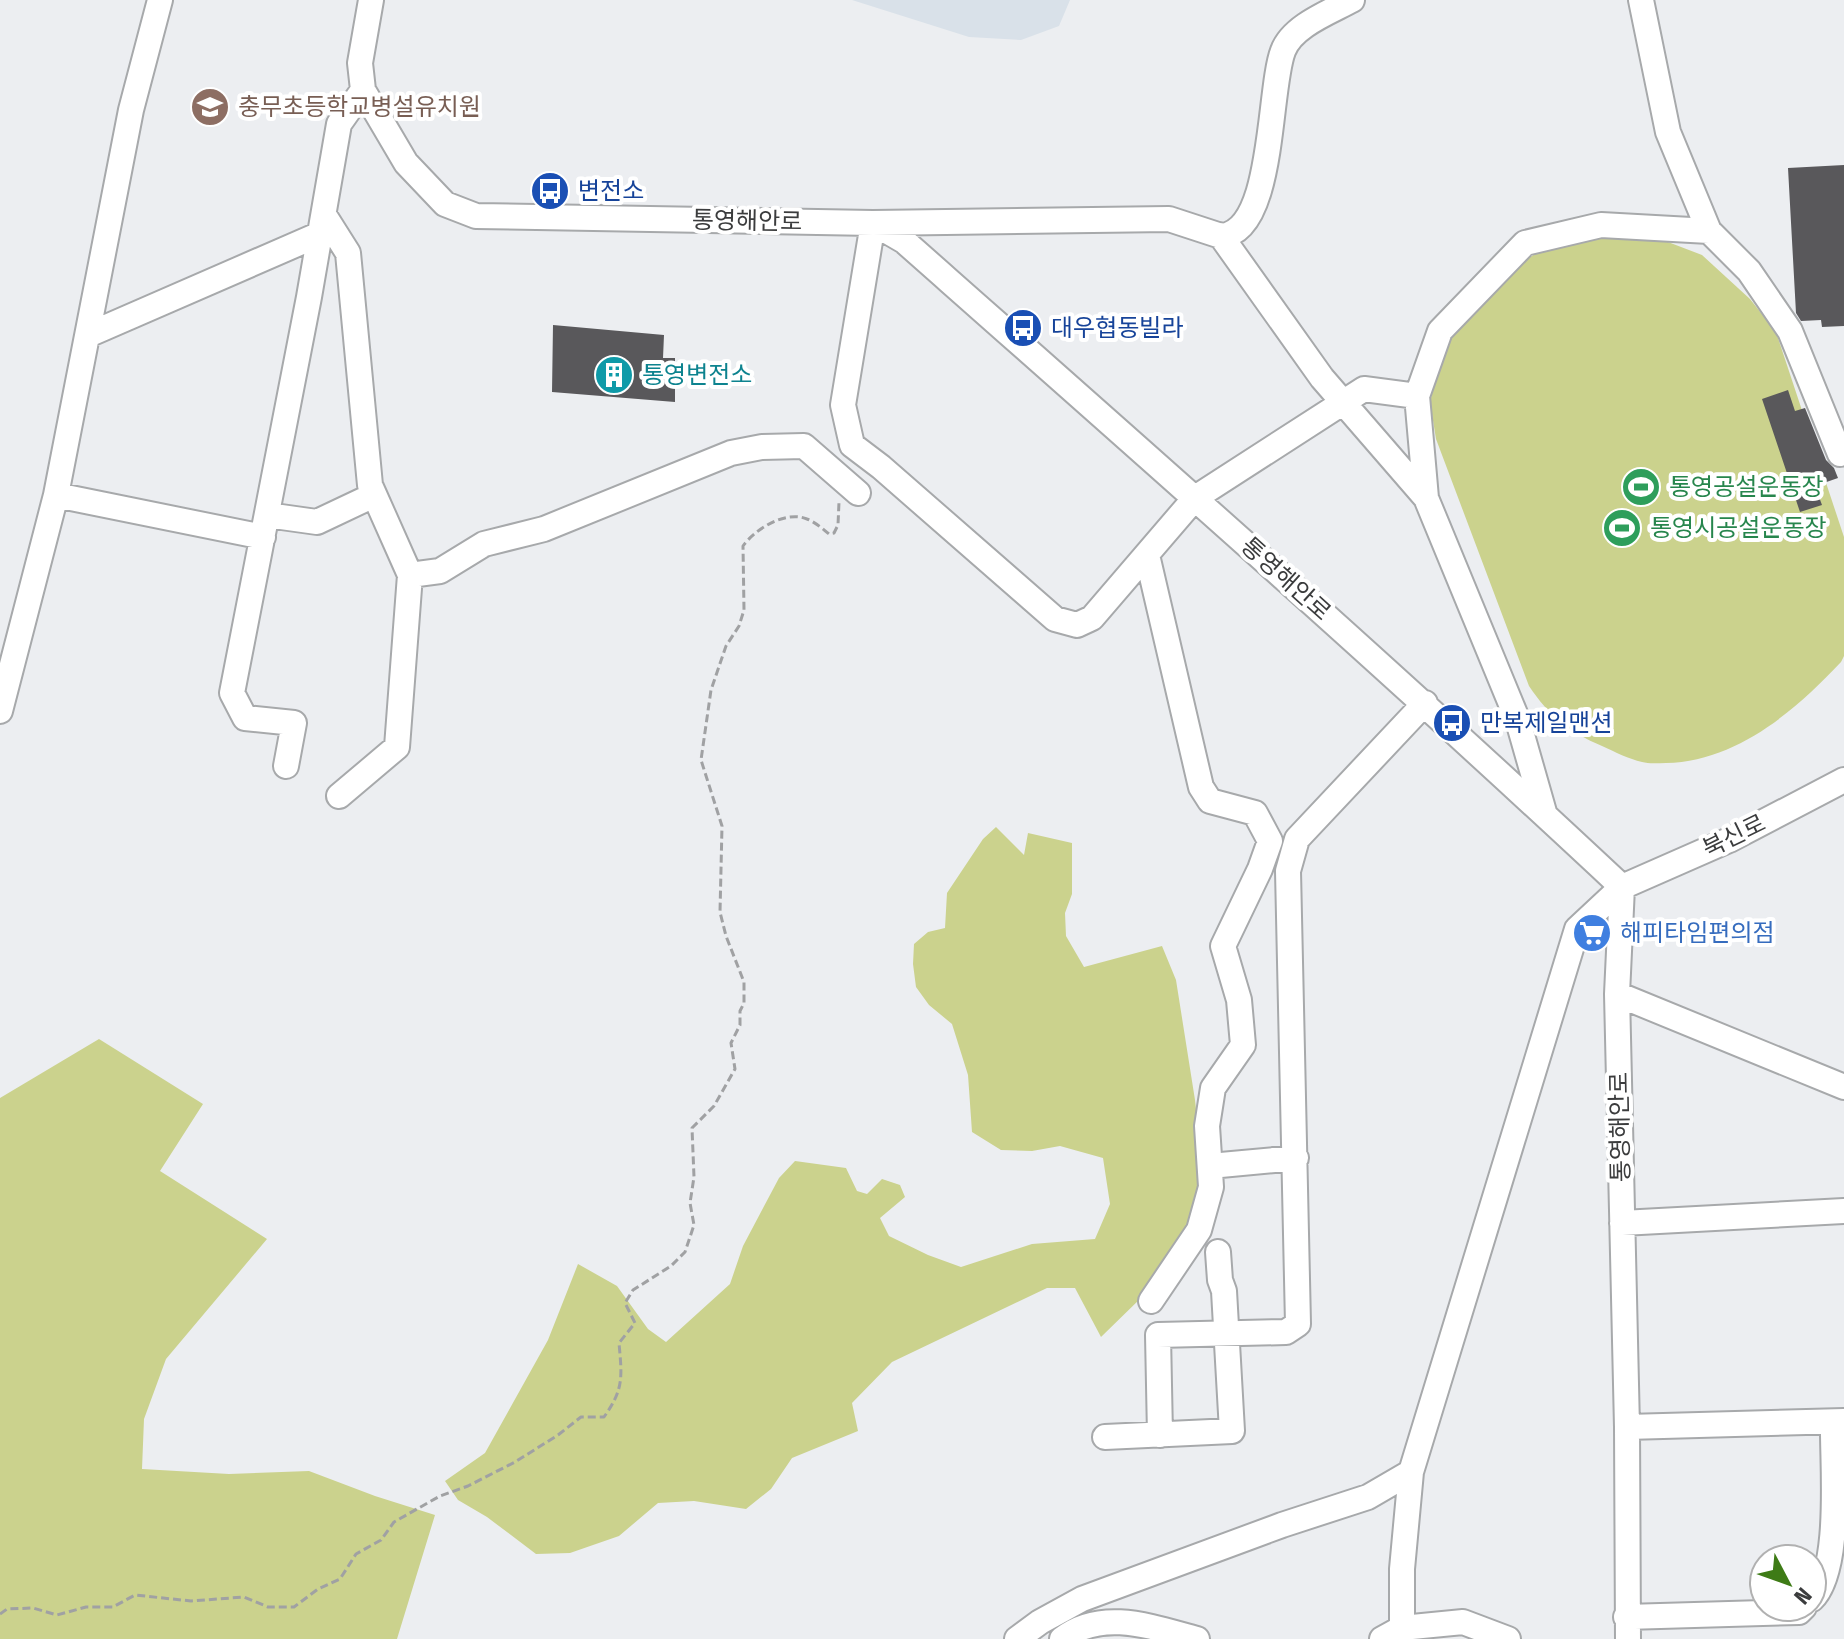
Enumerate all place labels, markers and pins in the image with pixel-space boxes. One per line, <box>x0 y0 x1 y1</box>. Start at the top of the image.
school or university icon: 충무초등학교병설유치원 <box>189 86 231 128</box>
place label: 충무초등학교병설유치원 <box>238 93 481 121</box>
bus stop icon: 변전소 <box>529 170 571 212</box>
place label: 변전소 <box>578 177 644 205</box>
bus stop icon: 대우협동빌라 <box>1002 307 1044 349</box>
place label: 대우협동빌라 <box>1051 314 1183 342</box>
building icon: 통영변전소 <box>593 354 635 396</box>
place label: 통영변전소 <box>642 361 752 389</box>
sports icon: 통영공설운동장 <box>1620 466 1662 508</box>
place label: 통영공설운동장 <box>1669 473 1824 501</box>
sports icon: 통영시공설운동장 <box>1601 507 1643 549</box>
place label: 통영시공설운동장 <box>1650 514 1827 542</box>
bus stop icon: 만복제일맨션 <box>1431 702 1473 744</box>
place label: 만복제일맨션 <box>1480 709 1612 737</box>
supermarket icon: 해피타임편의점 <box>1571 912 1613 954</box>
place label: 해피타임편의점 <box>1620 919 1775 947</box>

